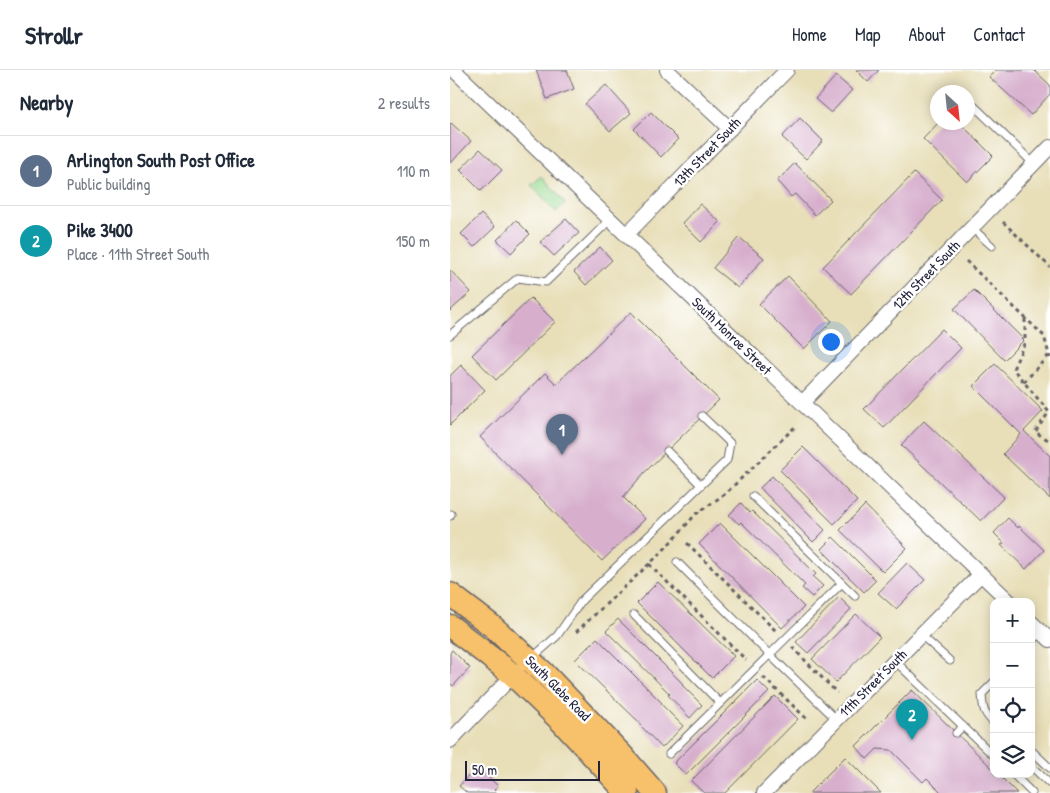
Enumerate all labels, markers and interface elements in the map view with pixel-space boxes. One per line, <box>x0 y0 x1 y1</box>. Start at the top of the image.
text: Strollr <box>25 19 83 51</box>
text: Home <box>792 22 827 47</box>
text: Map <box>855 22 880 47</box>
text: About <box>908 22 945 47</box>
text: Contact <box>973 22 1025 47</box>
north arrow <box>930 85 975 130</box>
text: Nearby <box>20 88 73 117</box>
text: 2 results <box>378 92 430 114</box>
street label: 13th Street South <box>669 113 745 190</box>
text: Arlington South Post Office <box>67 147 255 173</box>
text: 1 <box>33 160 39 182</box>
text: 110 m <box>397 160 430 182</box>
text: Public building <box>67 173 150 195</box>
text: Pike 3400 <box>67 217 133 243</box>
text: 2 <box>32 230 40 252</box>
text: 150 m <box>396 230 430 252</box>
street label: 12th Street South <box>888 236 964 314</box>
text: Place · 11th Street South <box>67 243 209 265</box>
street label: South Monroe Street <box>688 293 777 379</box>
your location <box>818 329 844 355</box>
pin: 1 <box>546 414 578 455</box>
map controls <box>990 598 1035 778</box>
button: + <box>990 598 1035 643</box>
button: − <box>990 643 1035 688</box>
street label: 11th Street South <box>835 645 911 721</box>
street label: South Glebe Road <box>522 651 596 725</box>
button: locate <box>990 688 1035 733</box>
pin: 2 <box>896 699 928 740</box>
button: layers <box>990 733 1035 778</box>
scale bar <box>465 758 600 781</box>
text: 50 m <box>472 760 497 779</box>

